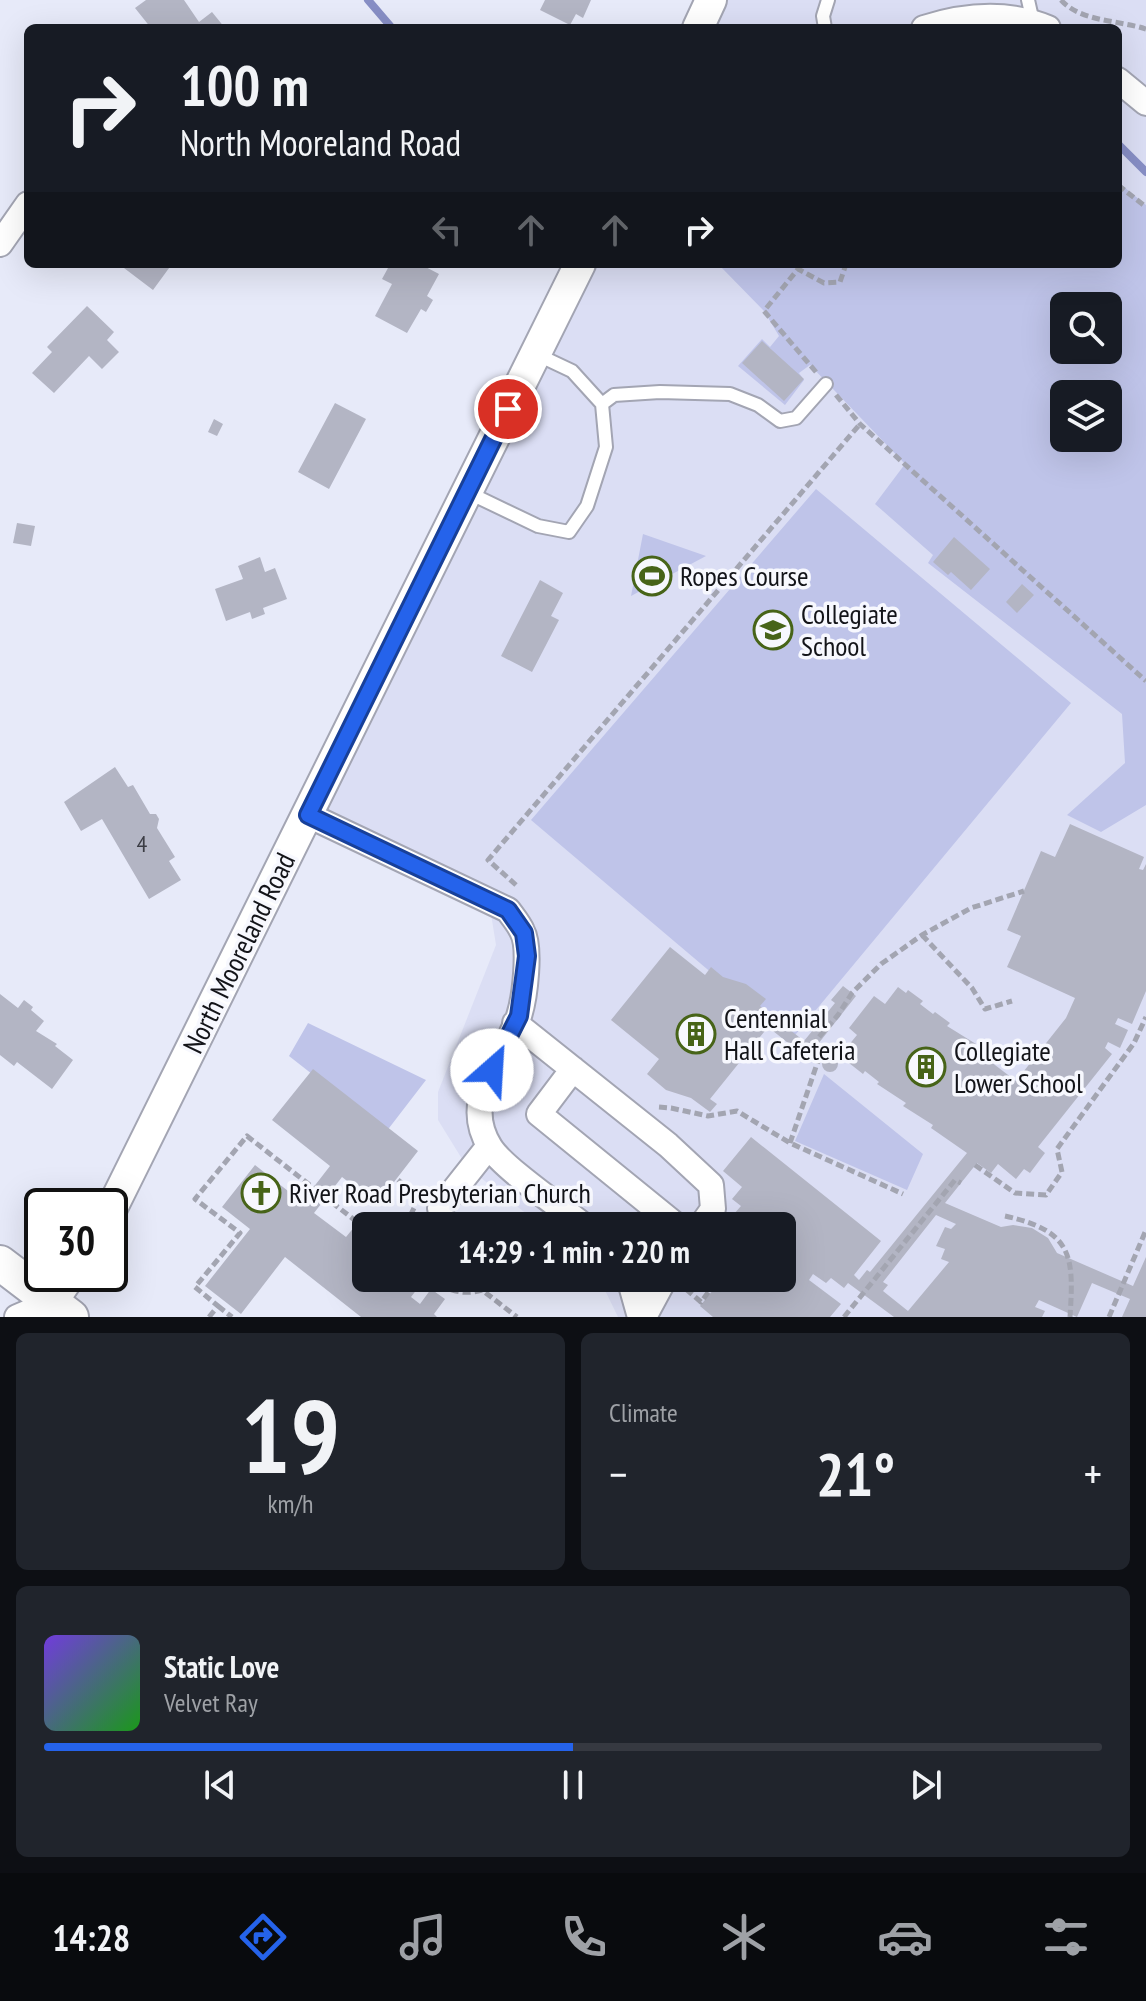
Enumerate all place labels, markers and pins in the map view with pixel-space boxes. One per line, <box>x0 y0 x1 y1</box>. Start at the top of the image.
pin <box>474 375 542 443</box>
sports icon: Ropes Course <box>631 555 673 597</box>
place label: Ropes Course <box>680 557 809 594</box>
place label: Collegiate School <box>801 595 898 664</box>
school or university icon: Collegiate School <box>752 609 794 651</box>
place label: Centennial Hall Cafeteria <box>724 999 855 1068</box>
building icon: Centennial Hall Cafeteria <box>675 1013 717 1055</box>
place label: Collegiate Lower School <box>954 1032 1083 1101</box>
building icon: Collegiate Lower School <box>905 1046 947 1088</box>
church icon: River Road Presbyterian Church <box>240 1172 282 1214</box>
place label: River Road Presbyterian Church <box>289 1174 591 1211</box>

